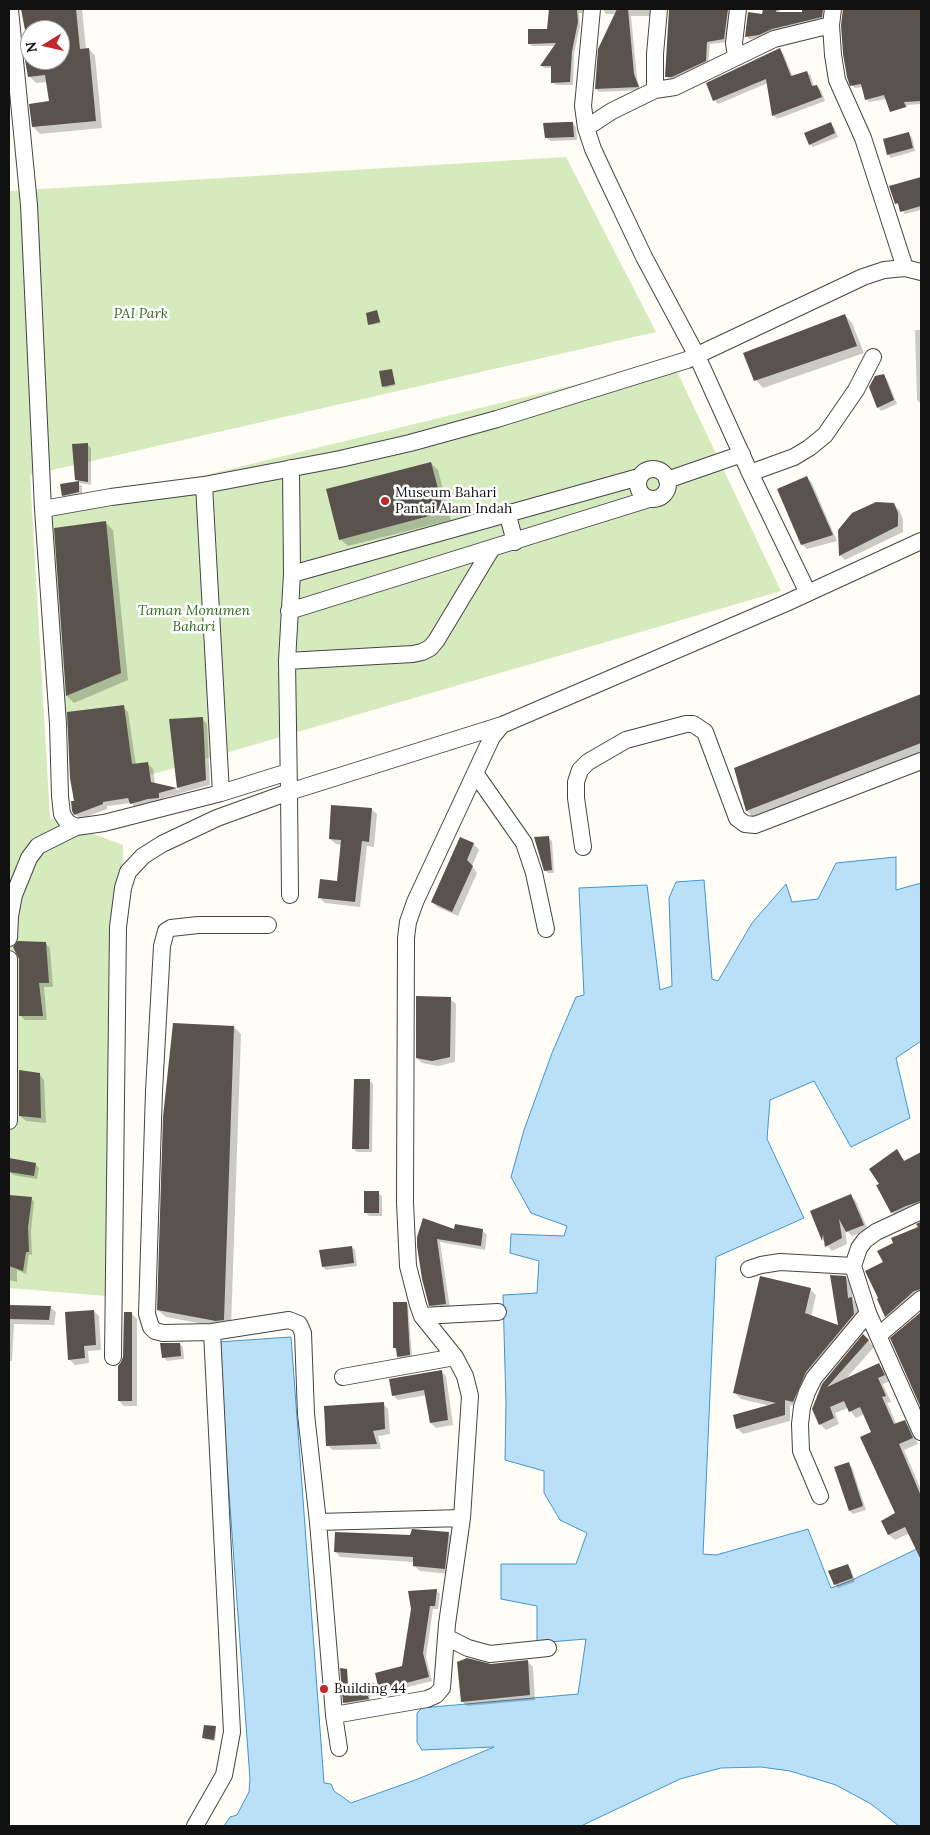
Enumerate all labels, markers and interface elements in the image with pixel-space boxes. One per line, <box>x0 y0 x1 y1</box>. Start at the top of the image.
north arrow <box>20 20 70 70</box>
text: N <box>21 40 41 54</box>
park label: PAI Park <box>114 306 168 322</box>
place label: Museum Bahari Pantai Alam Indah <box>395 485 512 518</box>
marker: Museum Bahari Pantai Alam Indah <box>379 495 391 507</box>
park label: Taman Monumen Bahari <box>138 603 250 636</box>
place label: Building 44 <box>334 1681 406 1697</box>
marker: Building 44 <box>318 1683 330 1695</box>

